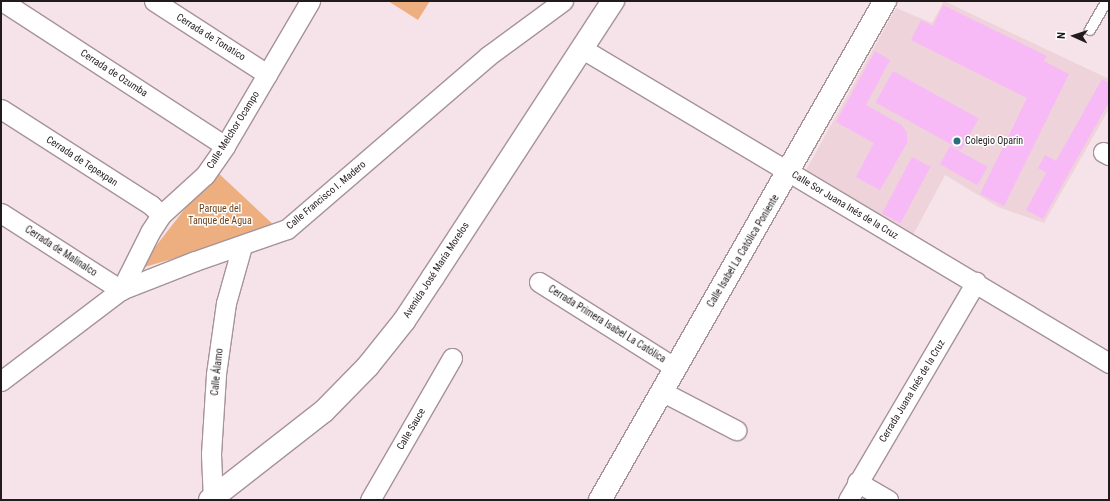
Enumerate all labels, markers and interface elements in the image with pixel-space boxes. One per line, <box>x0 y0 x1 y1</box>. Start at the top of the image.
street label: Cerrada de Tonatico <box>174 11 248 63</box>
north arrow <box>1054 16 1094 56</box>
text: N <box>1055 32 1068 39</box>
street label: Cerrada de Ozumba <box>78 47 150 99</box>
street label: Calle Melchor Ocampo <box>204 89 262 171</box>
street label: Cerrada de Tepexpan <box>44 133 120 189</box>
place label: Colegio Oparin <box>965 135 1023 147</box>
marker: Colegio Oparin <box>952 136 962 146</box>
street label: Calle Francisco I. Madero <box>284 158 368 232</box>
street label: Calle Sor Juana Inés de la Cruz <box>790 168 900 242</box>
street label: Calle Isabel La Católica Poniente <box>705 192 781 310</box>
park label: Parque del Tanque de Agua <box>188 202 252 226</box>
street label: Avenida José María Morelos <box>400 220 472 320</box>
street label: Cerrada de Malinalco <box>23 223 99 279</box>
street label: Cerrada Primera Isabel La Católica <box>546 283 668 365</box>
street label: Cerrada Juana Inés de la Cruz <box>877 337 947 445</box>
street label: Calle Álamo <box>209 348 225 396</box>
street label: Calle Sauce <box>394 406 428 452</box>

